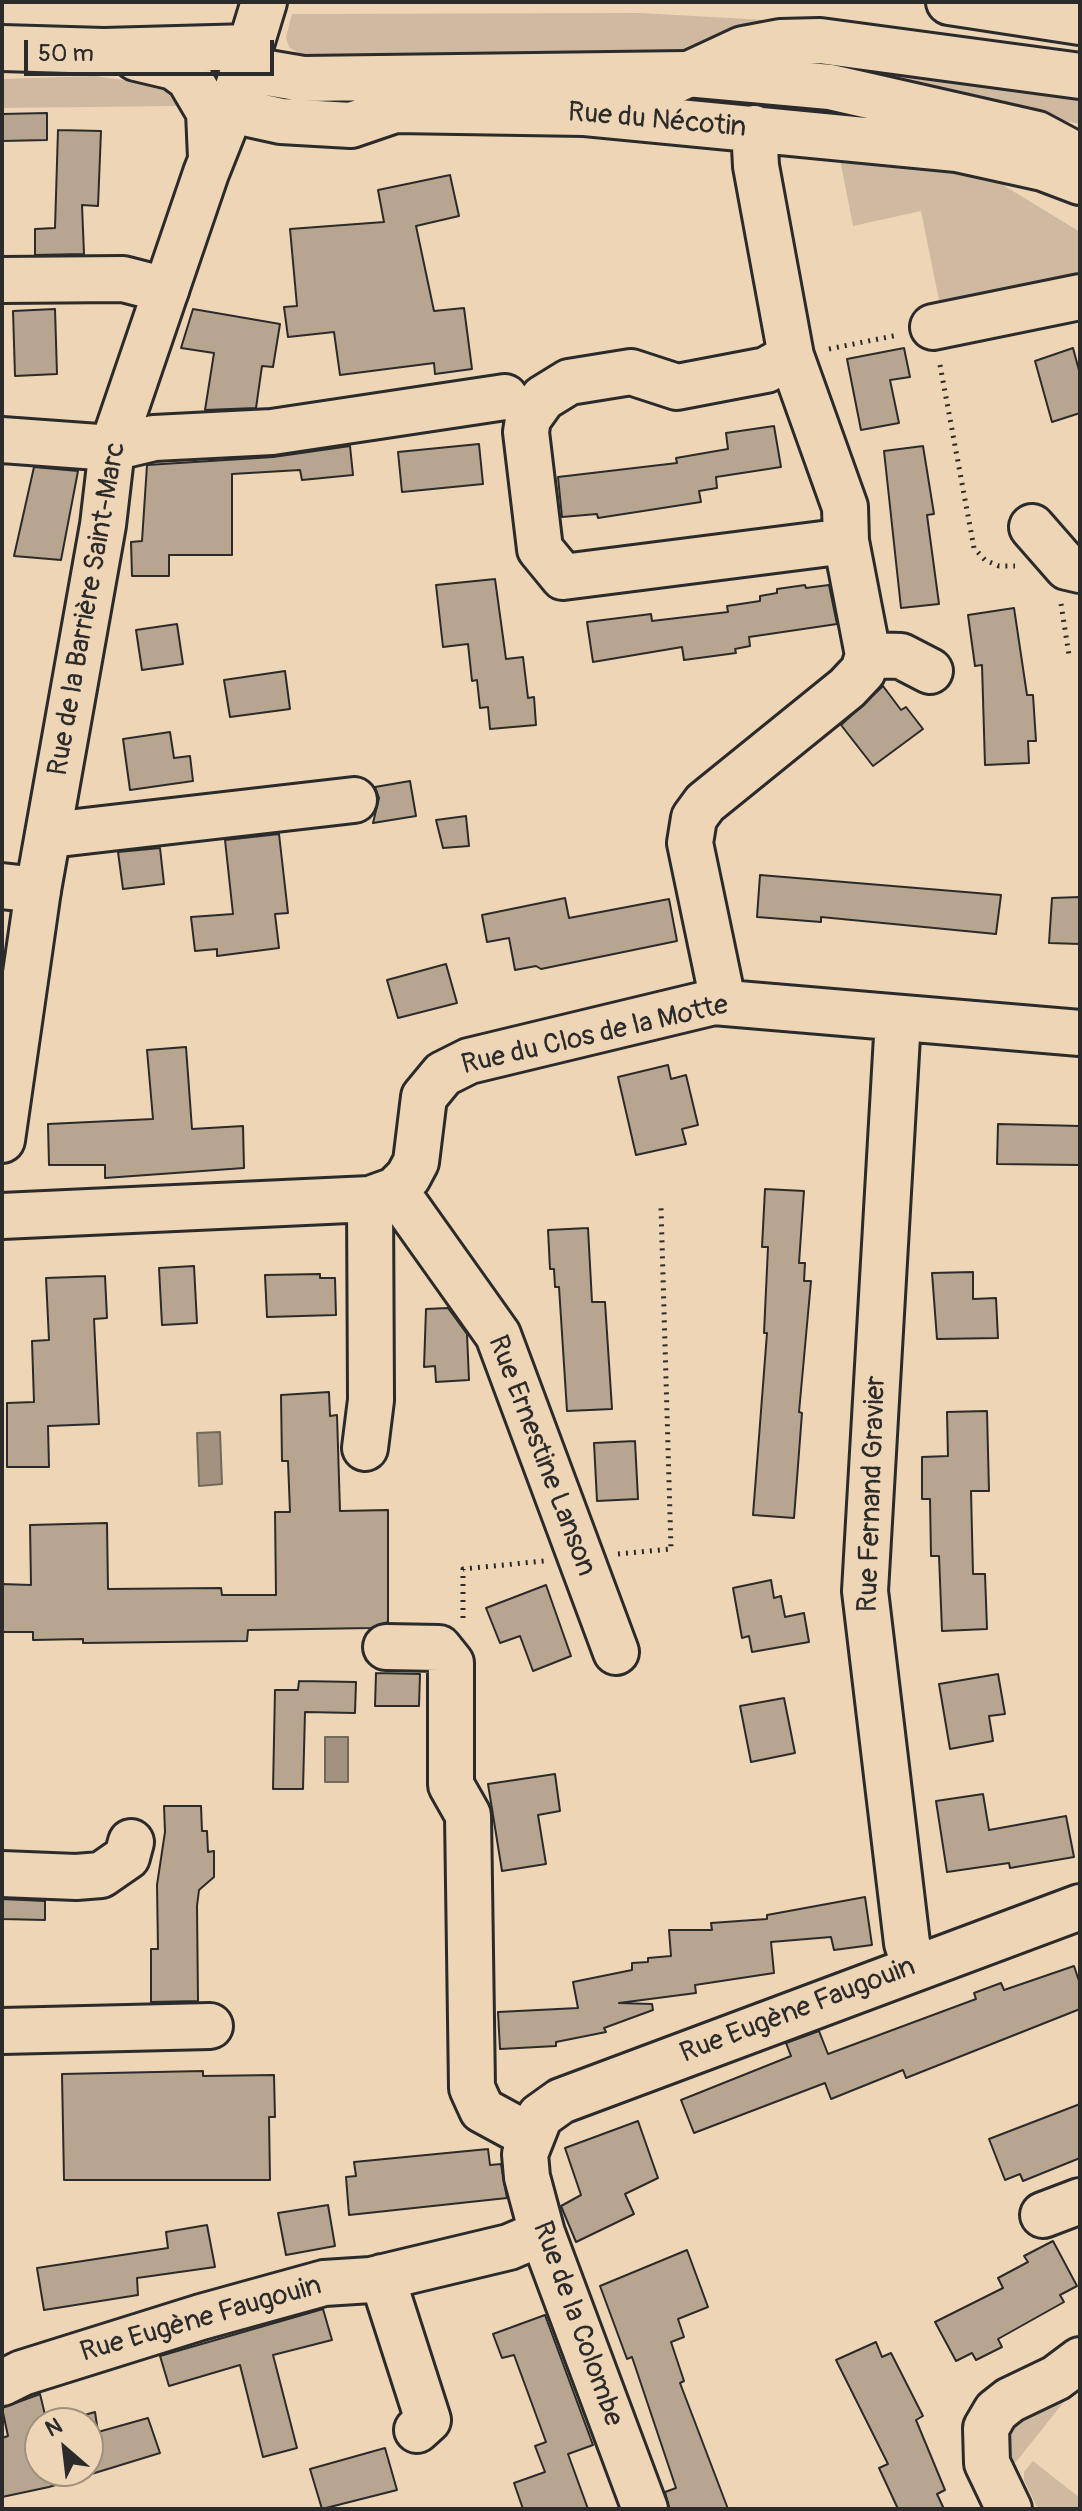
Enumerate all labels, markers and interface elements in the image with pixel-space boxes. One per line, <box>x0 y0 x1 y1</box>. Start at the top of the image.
scale bar <box>28 24 278 74</box>
text: 50 m <box>38 39 94 68</box>
street label: Rue du Nécotin <box>566 96 748 146</box>
street label: Rue de la Barrière Saint-Marc <box>42 440 134 778</box>
street label: Rue du Clos de la Motte <box>458 989 732 1083</box>
street label: Rue Ernestine Lanson <box>480 1331 602 1581</box>
street label: Rue Fernand Gravier <box>852 1375 894 1613</box>
street label: Rue Eugène Faugouin <box>676 1951 920 2071</box>
street label: Rue de la Colombe <box>524 2217 630 2431</box>
street label: Rue Eugène Faugouin <box>77 2270 325 2370</box>
north arrow <box>24 2407 104 2487</box>
text: N <box>41 2412 67 2443</box>

